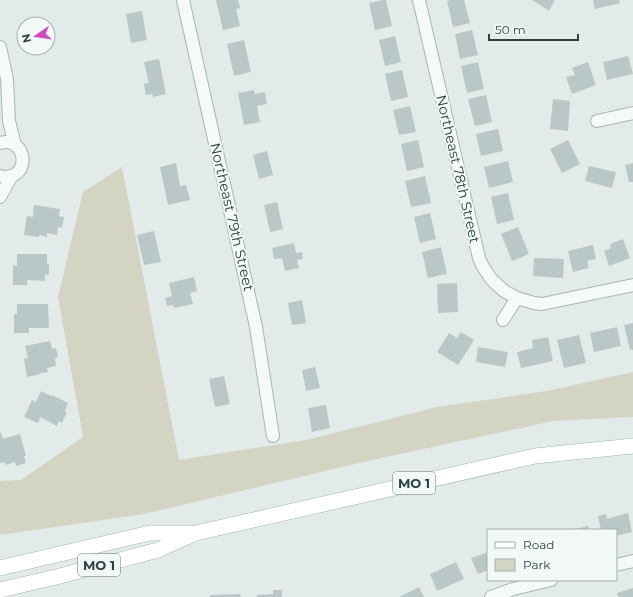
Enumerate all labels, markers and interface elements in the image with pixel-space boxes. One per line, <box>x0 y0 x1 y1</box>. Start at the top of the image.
north arrow <box>16 16 56 56</box>
scale bar <box>489 16 578 42</box>
text: 50 m <box>495 22 526 37</box>
text: N <box>18 32 34 44</box>
street label: Northeast 78th Street <box>432 93 484 245</box>
street label: Northeast 79th Street <box>206 141 258 293</box>
road number: MO 1 <box>393 472 435 494</box>
legend <box>487 529 617 581</box>
text: Road <box>523 537 554 552</box>
road number: MO 1 <box>78 554 120 576</box>
text: Park <box>523 557 551 572</box>

